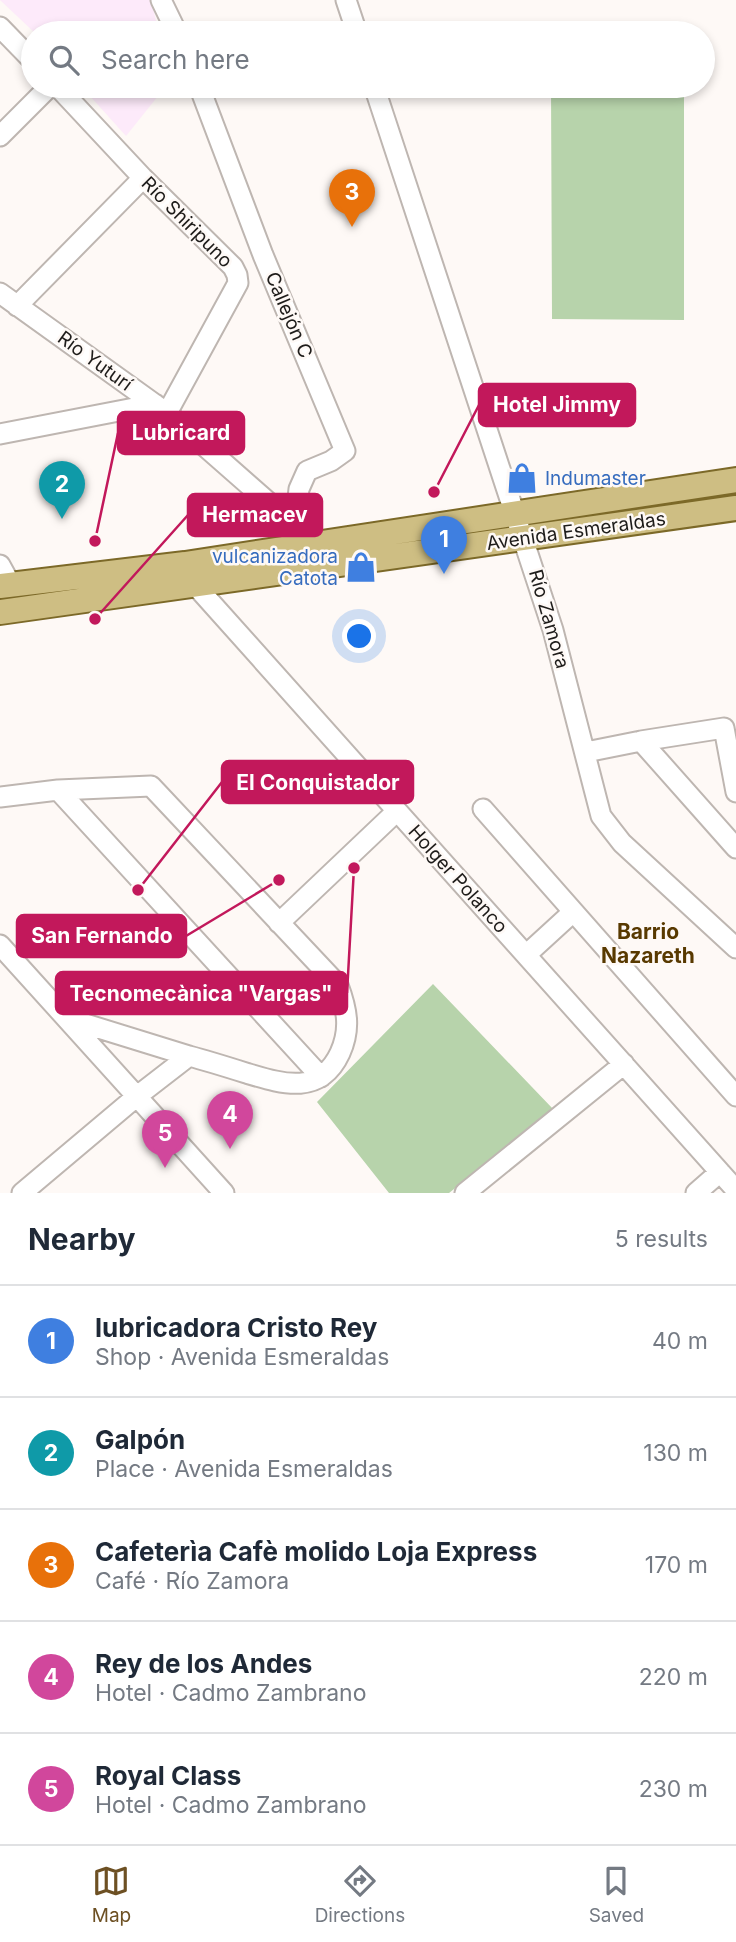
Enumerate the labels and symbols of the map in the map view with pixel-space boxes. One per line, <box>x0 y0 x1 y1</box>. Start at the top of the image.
pin: 3 <box>329 169 375 227</box>
street label: Río Shiripuno <box>137 172 237 272</box>
street label: Callejón C <box>261 268 317 362</box>
street label: Río Yuturí <box>53 326 137 396</box>
callout: Hotel Jimmy <box>479 384 635 426</box>
text: Hotel Jimmy <box>493 392 621 417</box>
callout: Lubricard <box>118 412 244 454</box>
text: Lubricard <box>132 420 230 445</box>
pin: 2 <box>39 461 85 519</box>
shop icon: Indumaster <box>505 461 539 495</box>
place label: Indumaster <box>545 467 646 490</box>
callout: Hermacev <box>188 494 322 536</box>
text: Hermacev <box>202 502 308 527</box>
street label: Avenida Esmeraldas <box>485 507 667 555</box>
pin: 1 <box>421 516 467 574</box>
place label: vulcanizadora Catota <box>212 545 338 590</box>
shop icon: vulcanizadora Catota <box>344 550 378 584</box>
street label: Río Zamora <box>524 567 574 671</box>
your location <box>342 619 376 653</box>
callout: El Conquistador <box>222 761 413 803</box>
text: El Conquistador <box>236 770 400 795</box>
street label: Holger Polanco <box>403 820 513 938</box>
callout: San Fernando <box>17 915 186 957</box>
district label: Barrio Nazareth <box>601 919 695 968</box>
text: San Fernando <box>31 923 173 948</box>
callout: Tecnomecànica "Vargas" <box>56 972 347 1014</box>
text: Tecnomecànica "Vargas" <box>69 981 333 1006</box>
pin: 4 <box>207 1091 253 1149</box>
pin: 5 <box>142 1110 188 1168</box>

